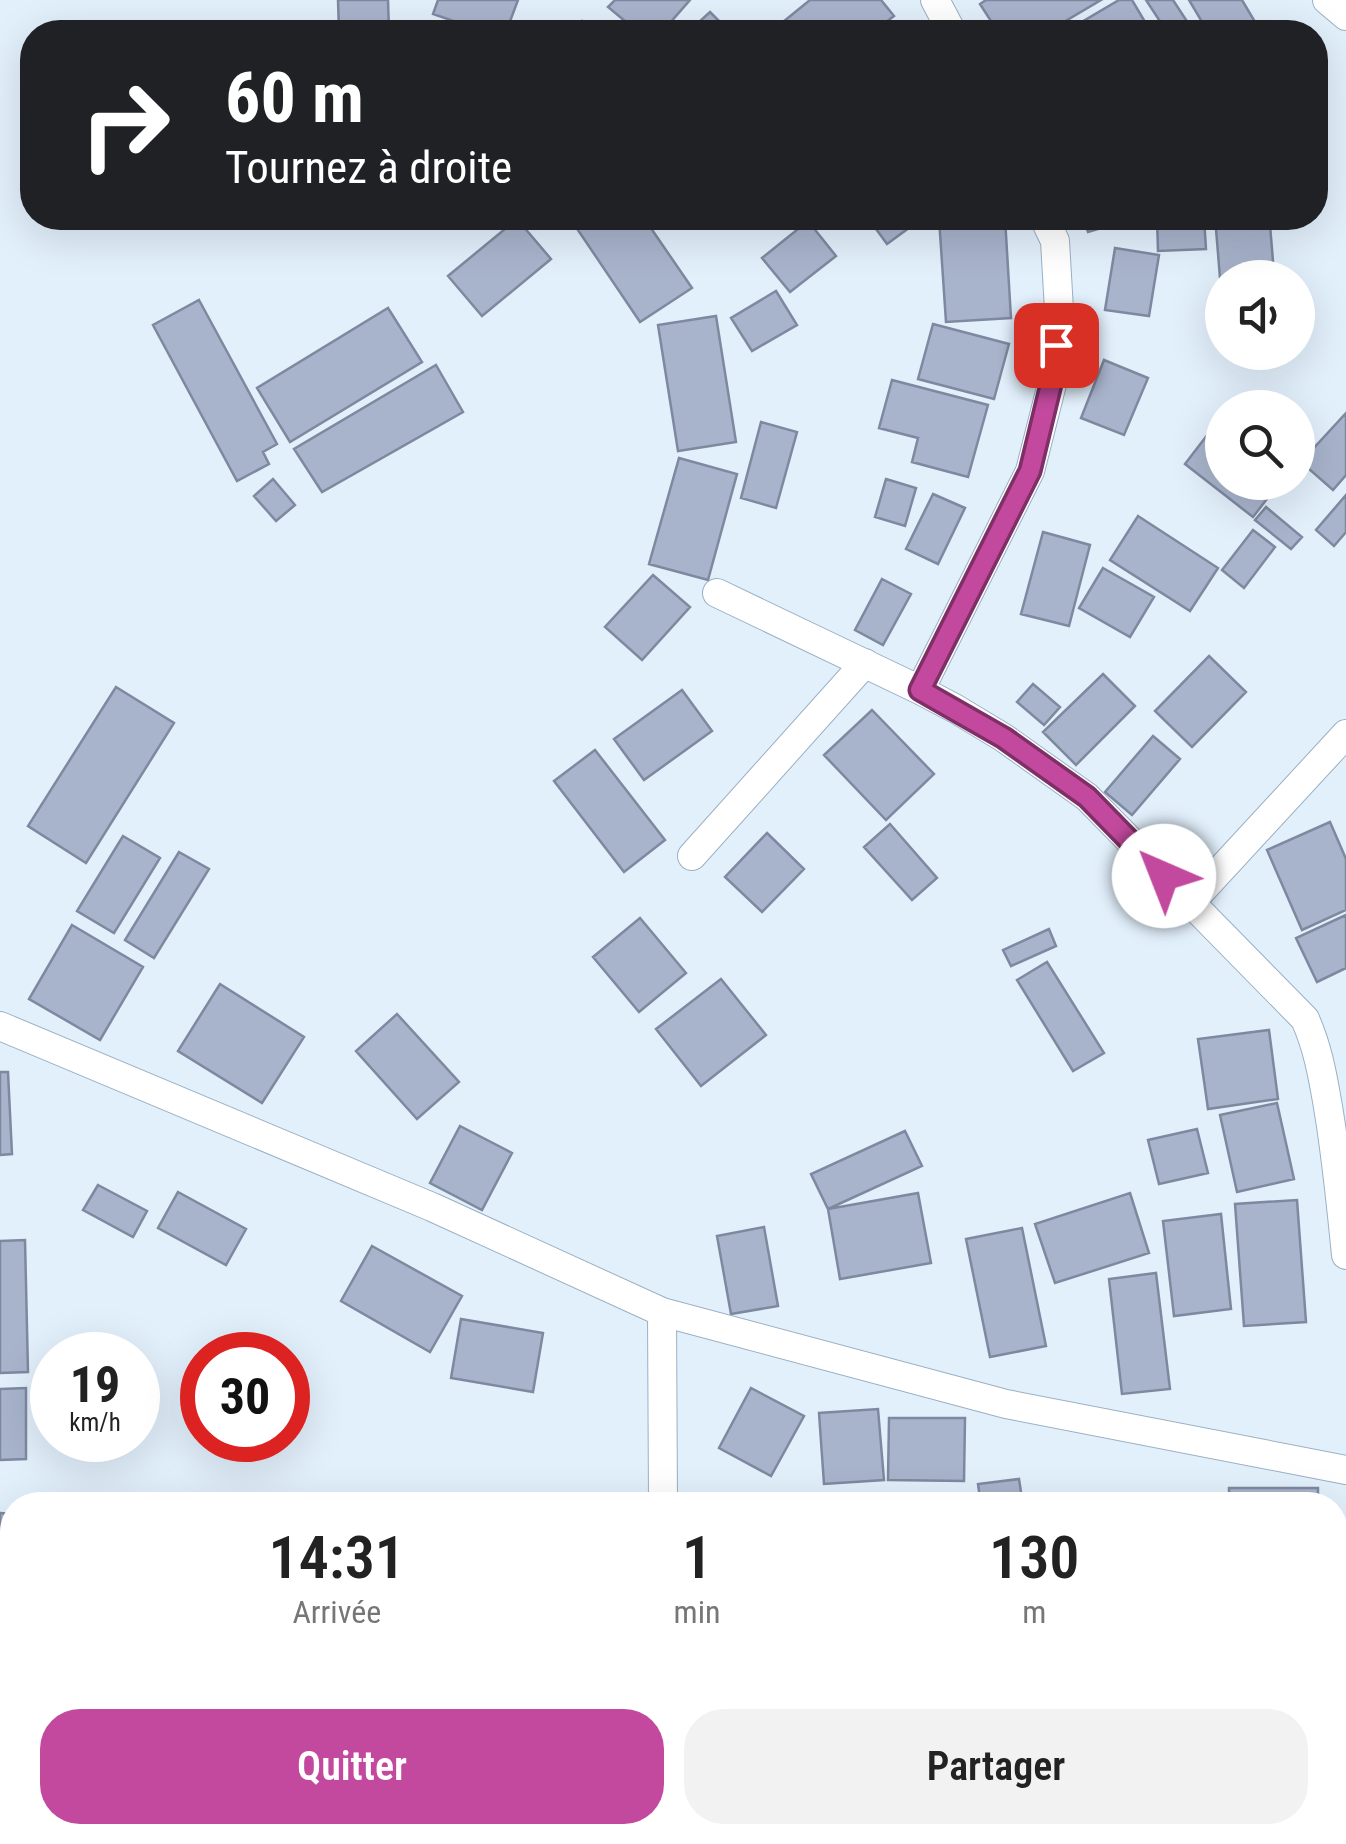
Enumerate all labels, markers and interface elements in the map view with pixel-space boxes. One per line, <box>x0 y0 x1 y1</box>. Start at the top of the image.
text: 60 m <box>225 57 364 139</box>
icon: right <box>60 60 190 190</box>
text: Tournez à droite <box>225 141 512 194</box>
map controls <box>1205 260 1315 500</box>
button: sound <box>1205 260 1315 370</box>
pin <box>1014 303 1099 388</box>
icon: arrive <box>1029 318 1084 373</box>
button: search <box>1205 390 1315 500</box>
position arrow <box>1112 824 1216 928</box>
speed limit sign: 30 <box>180 1332 310 1462</box>
text: 19 <box>70 1356 120 1414</box>
text: km/h <box>69 1408 121 1437</box>
text: 14:31 <box>268 1522 405 1593</box>
text: 1 <box>682 1522 712 1593</box>
text: 130 <box>989 1522 1079 1593</box>
text: Arrivée <box>292 1593 381 1631</box>
text: min <box>674 1593 720 1631</box>
text: m <box>1022 1593 1046 1631</box>
button: Quitter <box>40 1709 664 1824</box>
button: Partager <box>684 1709 1308 1824</box>

